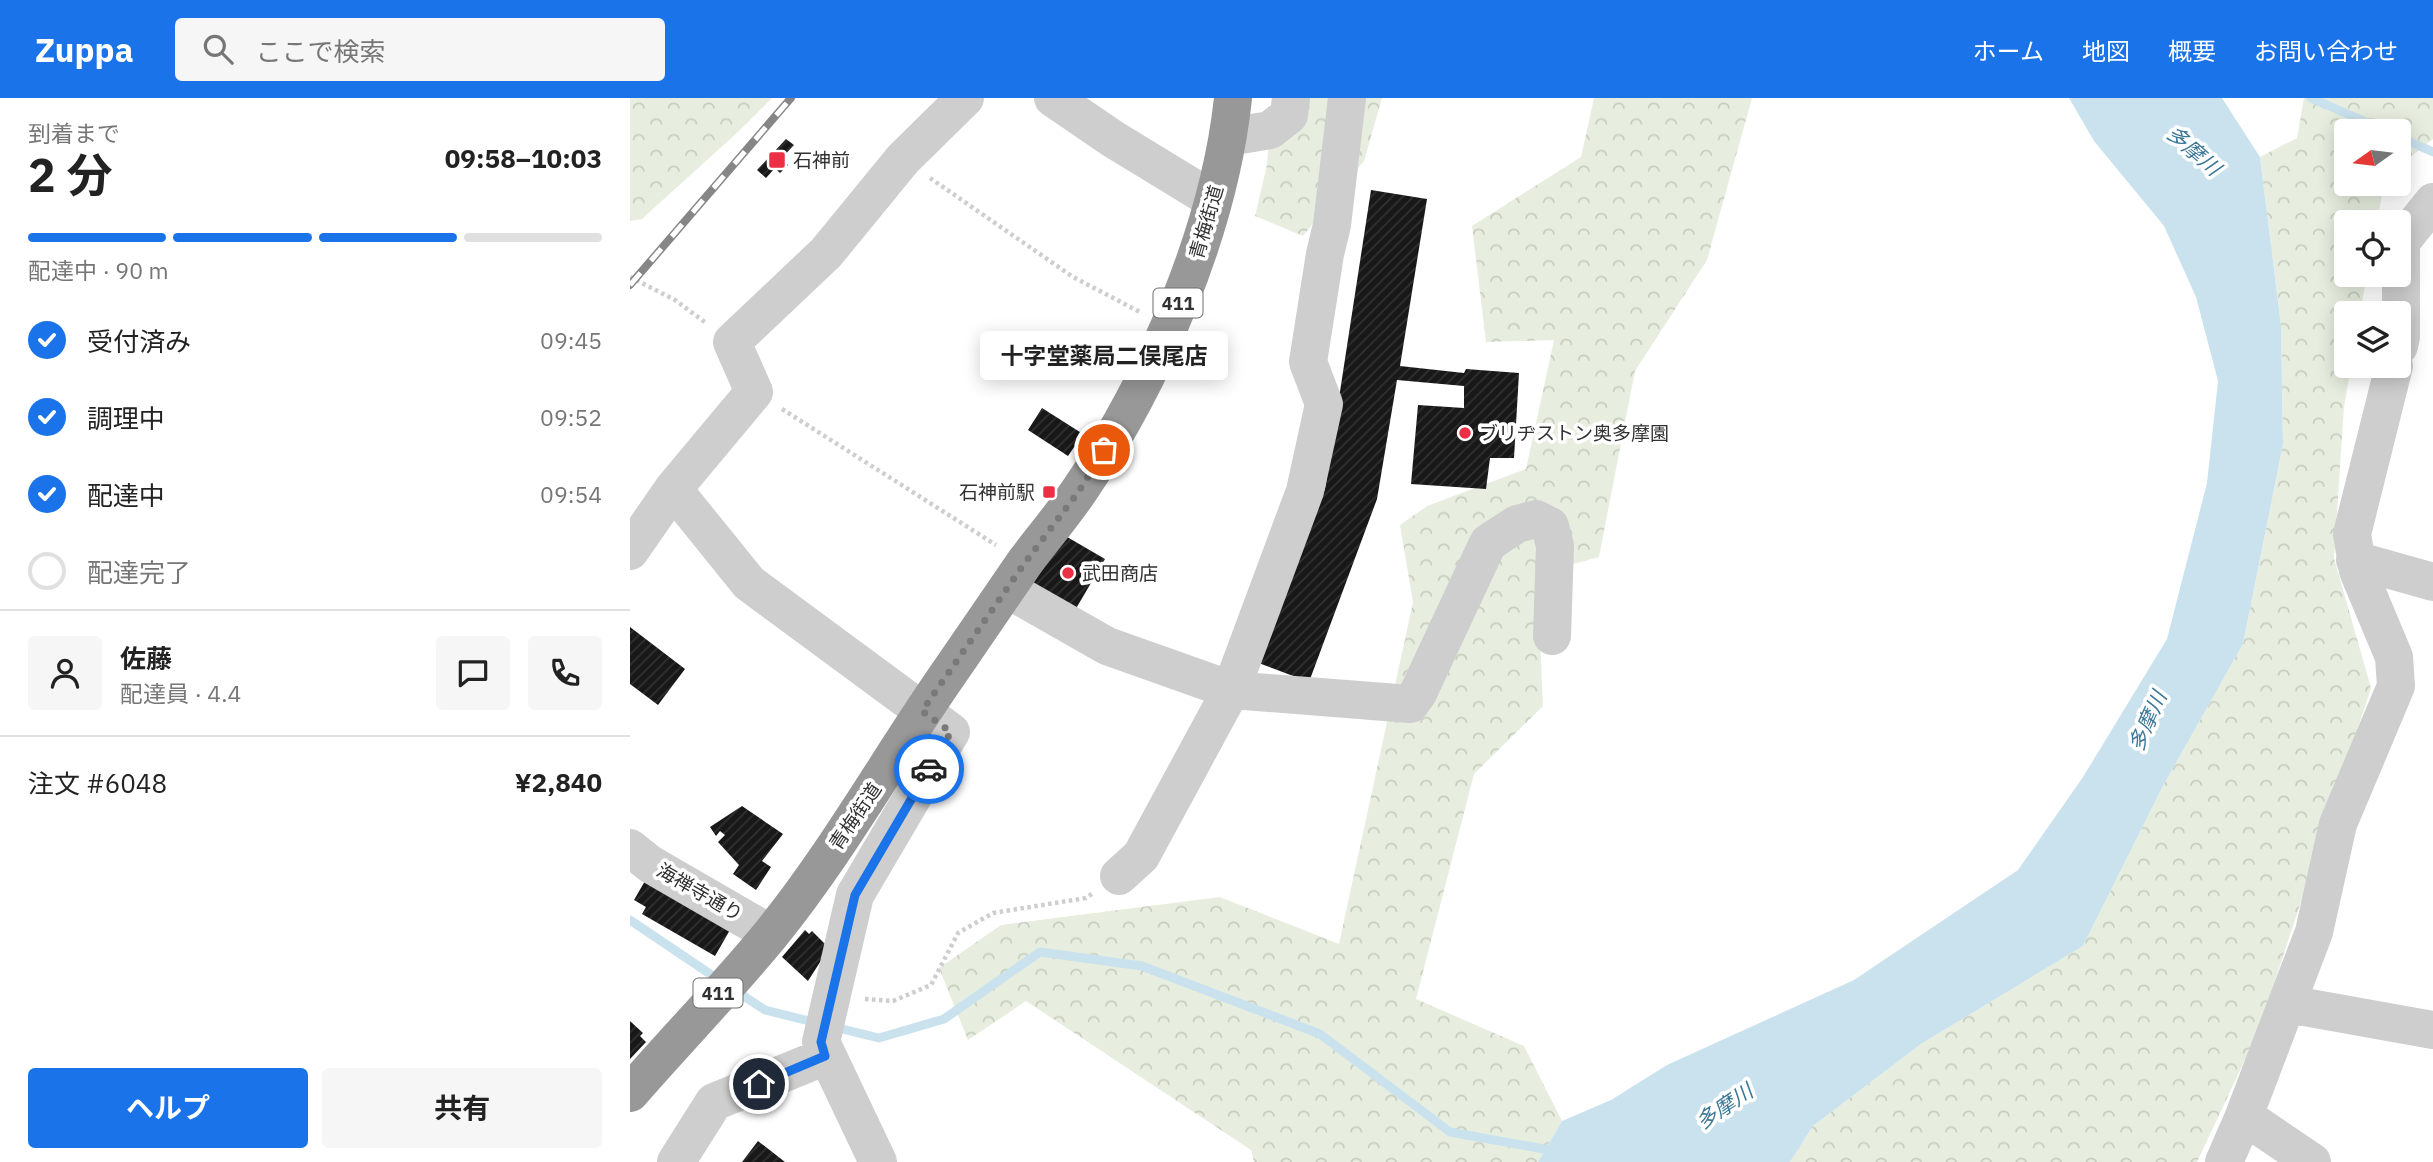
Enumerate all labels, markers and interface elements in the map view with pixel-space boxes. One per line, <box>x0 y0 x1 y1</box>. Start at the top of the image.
search box <box>175 18 665 81</box>
text: Zuppa <box>35 28 133 71</box>
icon: search <box>199 30 237 68</box>
text: ここで検索 <box>255 34 385 68</box>
text: ホーム <box>1973 35 2044 67</box>
text: 地図 <box>2082 35 2130 67</box>
text: 概要 <box>2168 35 2216 67</box>
text: お問い合わせ <box>2254 35 2398 67</box>
text: 到着まで <box>28 118 120 148</box>
water label: 多摩川 <box>2161 119 2228 183</box>
north arrow <box>2334 119 2412 196</box>
map controls <box>2334 119 2411 378</box>
text: 09:58–10:03 <box>445 141 602 175</box>
text: 2 分 <box>28 145 112 205</box>
place label: 石神前 <box>793 148 850 172</box>
marker: 石神前 <box>767 150 787 170</box>
street label: 青梅街道 <box>1184 182 1228 262</box>
button: locate <box>2334 210 2411 287</box>
text: 配達中 · 90 m <box>28 255 168 285</box>
road number: 411 <box>1154 288 1202 318</box>
button: layers <box>2334 301 2411 378</box>
icon: check <box>28 321 66 359</box>
text: 受付済み <box>87 324 191 358</box>
text: 09:45 <box>540 325 602 355</box>
callout: 十字堂薬局二俣尾店 <box>980 331 1228 380</box>
text: 十字堂薬局二俣尾店 <box>1001 340 1208 370</box>
icon: check <box>28 398 66 436</box>
text: 調理中 <box>87 401 165 435</box>
text: 09:52 <box>540 402 602 432</box>
pin <box>1074 420 1134 480</box>
place label: ブリヂストン奥多摩園 <box>1479 421 1669 445</box>
marker: ブリヂストン奥多摩園 <box>1457 425 1473 441</box>
icon: bag <box>1085 431 1123 469</box>
icon: check <box>28 475 66 513</box>
text: 配達中 <box>87 478 165 512</box>
text: 09:54 <box>540 479 602 509</box>
place label: 石神前駅 <box>959 480 1035 504</box>
marker: 石神前駅 <box>1041 484 1057 500</box>
text: 配達完了 <box>87 555 191 589</box>
place label: 武田商店 <box>1082 561 1158 585</box>
marker: 武田商店 <box>1060 565 1076 581</box>
button: person <box>28 636 102 710</box>
button: chat <box>436 636 510 710</box>
button: phone <box>528 636 602 710</box>
text: 佐藤 <box>120 641 172 675</box>
text: 配達員 · 4.4 <box>120 678 241 708</box>
water label: 多摩川 <box>2121 685 2173 755</box>
courier <box>894 734 964 804</box>
icon: car <box>910 750 948 788</box>
text: ¥2,840 <box>515 765 602 799</box>
text: 注文 #6048 <box>28 766 167 800</box>
street label: 青梅街道 <box>824 778 886 854</box>
street label: 海禅寺通り <box>653 858 747 926</box>
road number: 411 <box>694 978 742 1008</box>
pin <box>729 1054 789 1114</box>
icon: home <box>740 1065 778 1103</box>
button: ヘルプ <box>28 1068 308 1148</box>
button: 共有 <box>322 1068 602 1148</box>
water label: 多摩川 <box>1690 1076 1760 1135</box>

